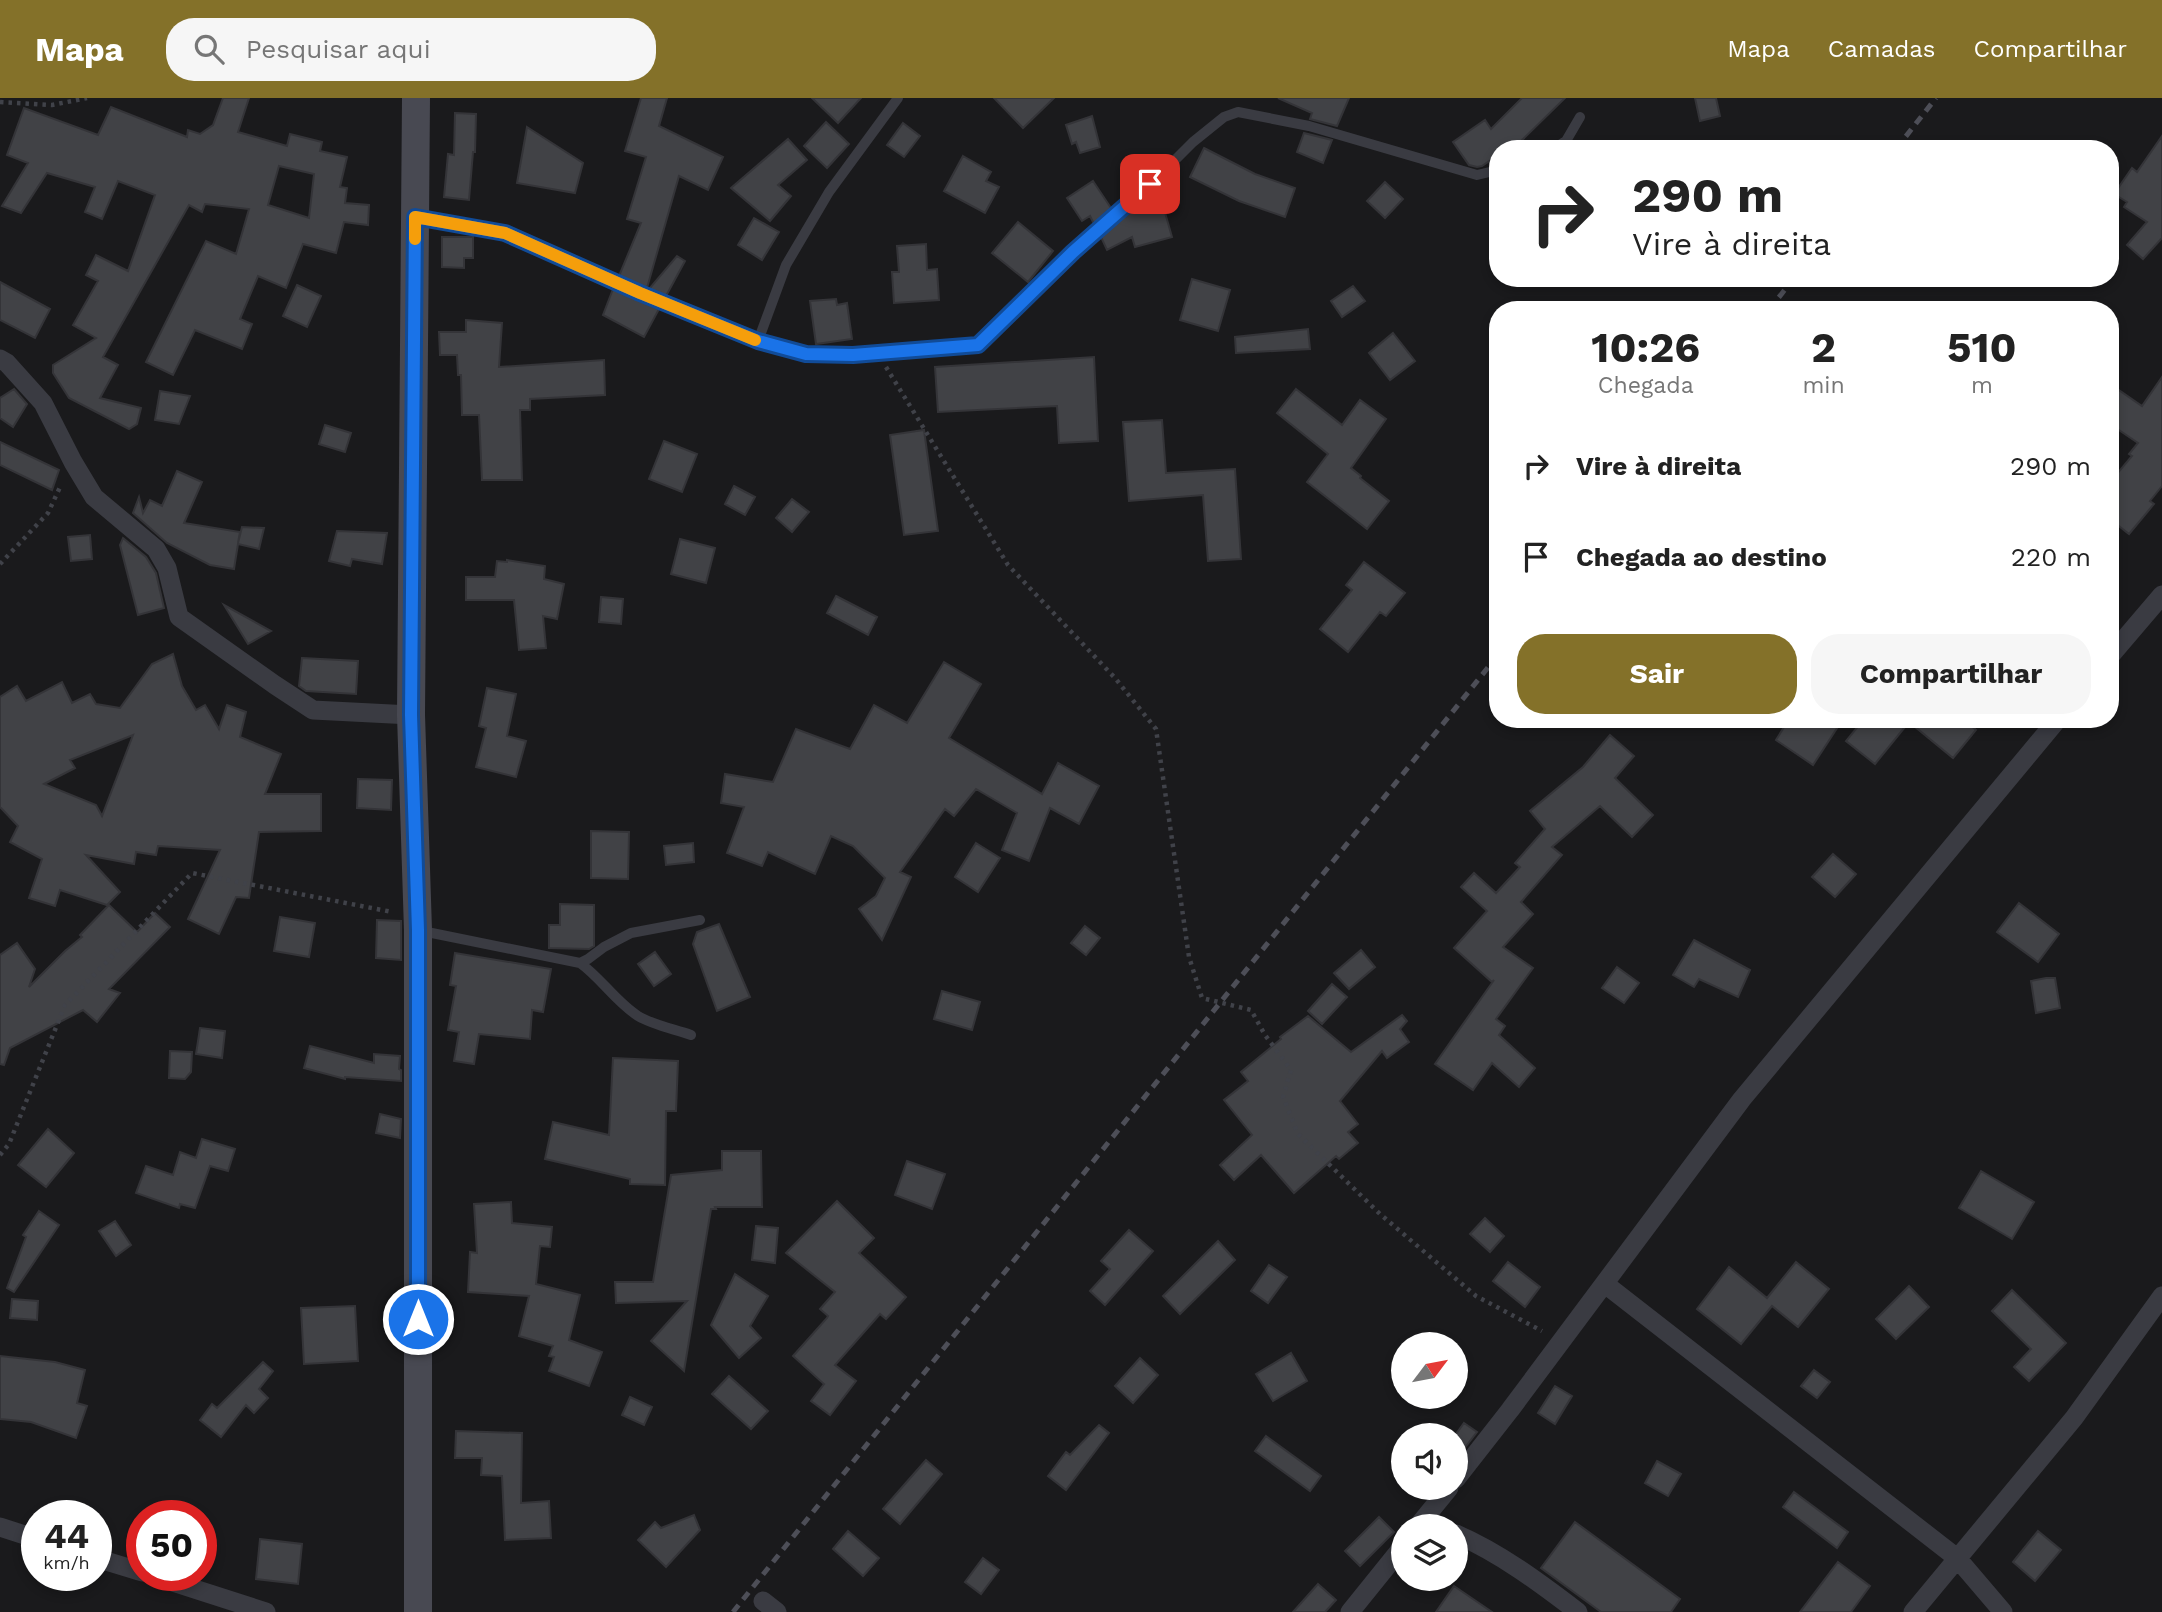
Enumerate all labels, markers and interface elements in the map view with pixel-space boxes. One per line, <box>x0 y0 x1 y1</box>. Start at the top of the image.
search box <box>166 18 656 81</box>
text: Mapa <box>35 30 124 69</box>
icon: search <box>190 30 228 68</box>
text: Pesquisar aqui <box>246 34 431 64</box>
text: Mapa <box>1727 35 1790 63</box>
text: Camadas <box>1828 35 1936 63</box>
text: Compartilhar <box>1974 35 2127 63</box>
pin <box>1120 154 1180 214</box>
icon: arrive <box>1131 165 1169 203</box>
text: 290 m <box>1632 166 1783 224</box>
icon: right <box>1517 168 1608 259</box>
text: Vire à direita <box>1632 225 1831 263</box>
text: 10:26 <box>1591 323 1700 372</box>
text: 2 <box>1811 323 1836 372</box>
text: 510 <box>1947 323 2017 372</box>
text: Chegada <box>1598 372 1694 399</box>
text: min <box>1802 372 1845 399</box>
text: m <box>1971 372 1993 399</box>
icon: right <box>1517 447 1555 485</box>
text: Vire à direita <box>1576 451 1741 481</box>
text: 290 m <box>2010 451 2091 481</box>
icon: arrive <box>1517 538 1555 576</box>
text: Chegada ao destino <box>1576 542 1827 572</box>
text: 220 m <box>2011 542 2091 572</box>
button: Sair <box>1517 634 1797 714</box>
button: Compartilhar <box>1811 634 2091 714</box>
position arrow <box>381 1282 455 1356</box>
north arrow <box>1391 1332 1468 1409</box>
map controls <box>1391 1332 1468 1591</box>
button: sound <box>1391 1423 1468 1500</box>
speed limit sign: 50 <box>126 1500 217 1591</box>
button: layers <box>1391 1514 1468 1591</box>
text: 44 <box>44 1515 89 1557</box>
text: km/h <box>43 1552 90 1573</box>

